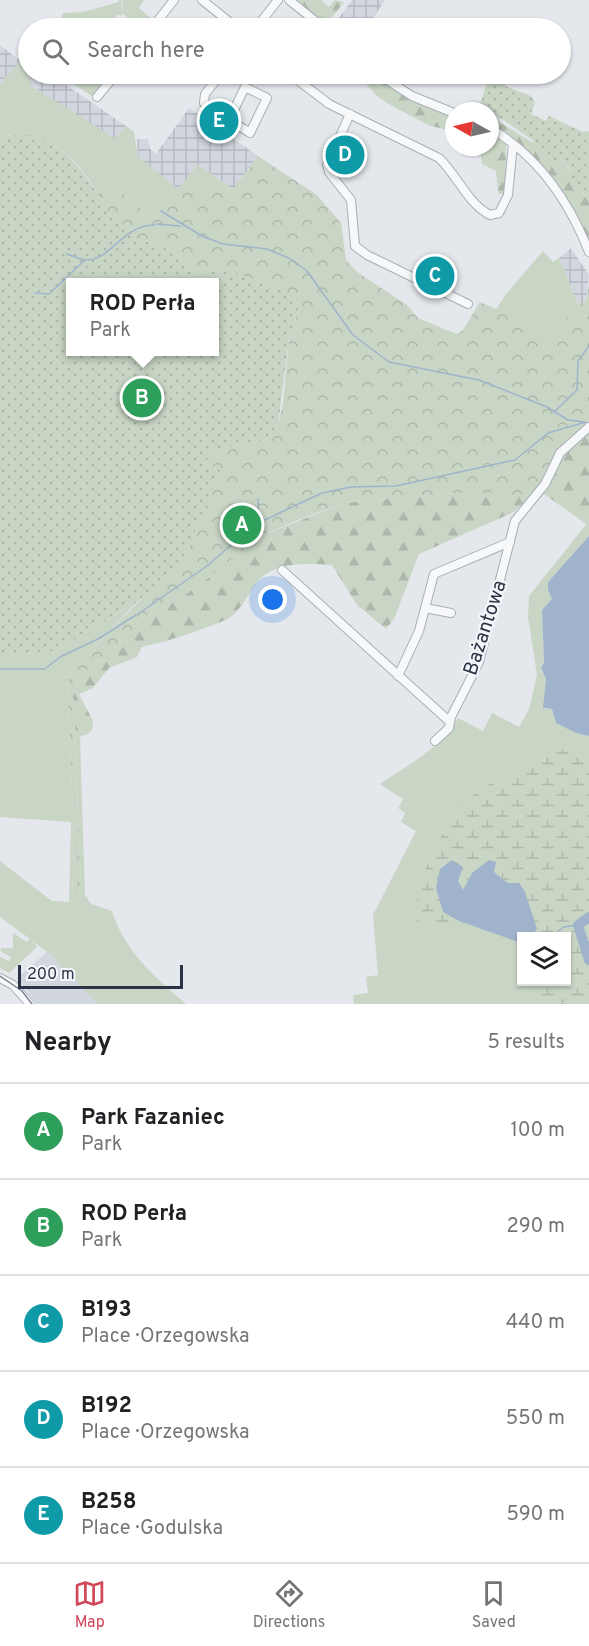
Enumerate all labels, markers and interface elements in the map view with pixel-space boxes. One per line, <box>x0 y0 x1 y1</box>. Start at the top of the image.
search box <box>18 18 571 84</box>
icon: search <box>39 35 72 68</box>
text: Search here <box>87 38 205 65</box>
pin: E <box>200 98 238 144</box>
north arrow <box>445 102 499 156</box>
pin: D <box>326 132 364 178</box>
pin: C <box>416 254 454 298</box>
popup <box>66 278 219 356</box>
text: ROD Perła <box>89 291 196 318</box>
text: Park <box>89 318 131 344</box>
pin: B <box>122 376 162 420</box>
pin: A <box>222 502 262 548</box>
street label: Bażantowa <box>458 577 514 679</box>
your location <box>258 585 287 614</box>
map controls <box>517 932 571 986</box>
button: layers <box>517 932 571 986</box>
scale bar <box>18 962 183 989</box>
text: 200 m <box>27 965 75 985</box>
text: Nearby <box>24 1027 112 1060</box>
text: 5 results <box>488 1030 565 1056</box>
text: Park Fazaniec <box>81 1105 225 1132</box>
text: A <box>36 1118 51 1144</box>
text: 100 m <box>510 1118 565 1144</box>
text: Park <box>81 1132 122 1158</box>
text: ROD Perła <box>81 1201 187 1228</box>
text: B <box>37 1214 50 1240</box>
text: 290 m <box>507 1214 565 1240</box>
text: Park <box>81 1228 122 1254</box>
text: B193 <box>81 1297 132 1324</box>
text: C <box>37 1310 50 1336</box>
text: 440 m <box>506 1310 565 1336</box>
text: Place · Orzegowska <box>81 1324 250 1350</box>
text: B192 <box>81 1393 132 1420</box>
text: D <box>36 1406 51 1432</box>
text: 550 m <box>506 1406 565 1432</box>
text: Place · Orzegowska <box>81 1420 250 1446</box>
text: B258 <box>81 1489 136 1516</box>
text: E <box>37 1502 50 1528</box>
text: 590 m <box>507 1502 565 1528</box>
text: Place · Godulska <box>81 1516 223 1542</box>
tab: Map <box>73 1577 106 1633</box>
tab: Directions <box>253 1577 325 1633</box>
tab: Saved <box>472 1577 516 1633</box>

